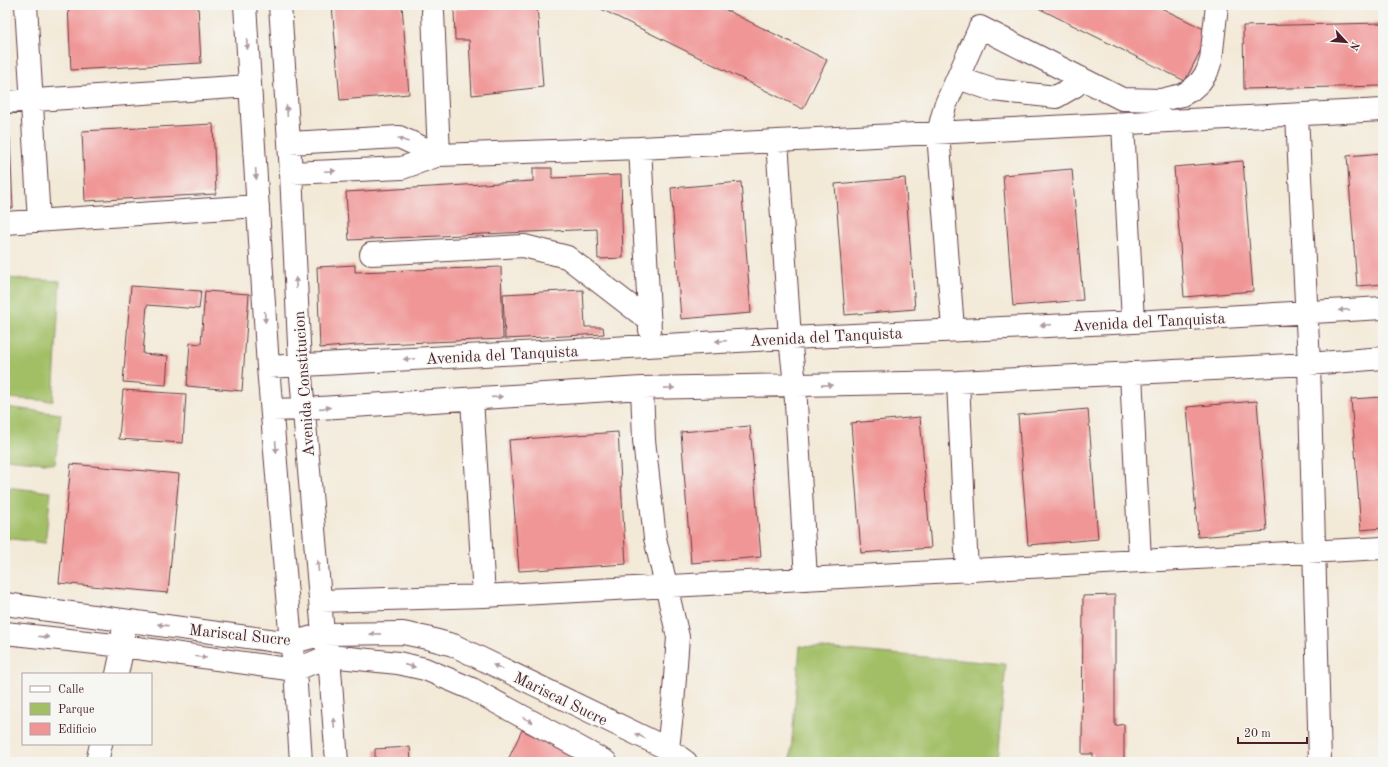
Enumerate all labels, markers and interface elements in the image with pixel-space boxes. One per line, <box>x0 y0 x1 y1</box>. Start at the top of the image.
north arrow <box>1326 22 1366 62</box>
one-way arrow <box>244 38 251 50</box>
text: N <box>1347 40 1360 52</box>
one-way arrow <box>284 105 291 117</box>
one-way arrow <box>396 136 408 142</box>
one-way arrow <box>253 168 260 180</box>
one-way arrow <box>324 168 337 174</box>
one-way arrow <box>293 277 300 289</box>
one-way arrow <box>1338 307 1350 314</box>
street label: Avenida Constitucion <box>292 310 318 457</box>
one-way arrow <box>262 311 268 324</box>
street label: Avenida del Tanquista <box>1072 311 1226 335</box>
one-way arrow <box>1040 322 1052 329</box>
street label: Avenida del Tanquista <box>749 326 903 350</box>
one-way arrow <box>715 338 727 345</box>
street label: Avenida del Tanquista <box>425 344 579 368</box>
one-way arrow <box>403 355 415 362</box>
one-way arrow <box>821 382 834 388</box>
one-way arrow <box>663 384 675 391</box>
one-way arrow <box>491 394 504 400</box>
one-way arrow <box>319 405 332 411</box>
one-way arrow <box>272 441 279 453</box>
one-way arrow <box>314 560 321 572</box>
one-way arrow <box>157 622 169 628</box>
street label: Mariscal Sucre <box>188 623 291 649</box>
one-way arrow <box>369 630 381 637</box>
one-way arrow <box>38 634 50 640</box>
one-way arrow <box>194 654 207 660</box>
one-way arrow <box>404 663 416 669</box>
one-way arrow <box>492 664 504 670</box>
street label: Mariscal Sucre <box>511 670 610 729</box>
legend <box>22 673 152 745</box>
text: Calle <box>58 684 84 696</box>
text: Parque <box>58 704 95 716</box>
one-way arrow <box>522 716 534 723</box>
one-way arrow <box>331 717 338 729</box>
scale bar <box>1238 719 1307 745</box>
text: Edificio <box>58 724 97 736</box>
text: 20 m <box>1244 728 1271 740</box>
one-way arrow <box>635 733 646 739</box>

